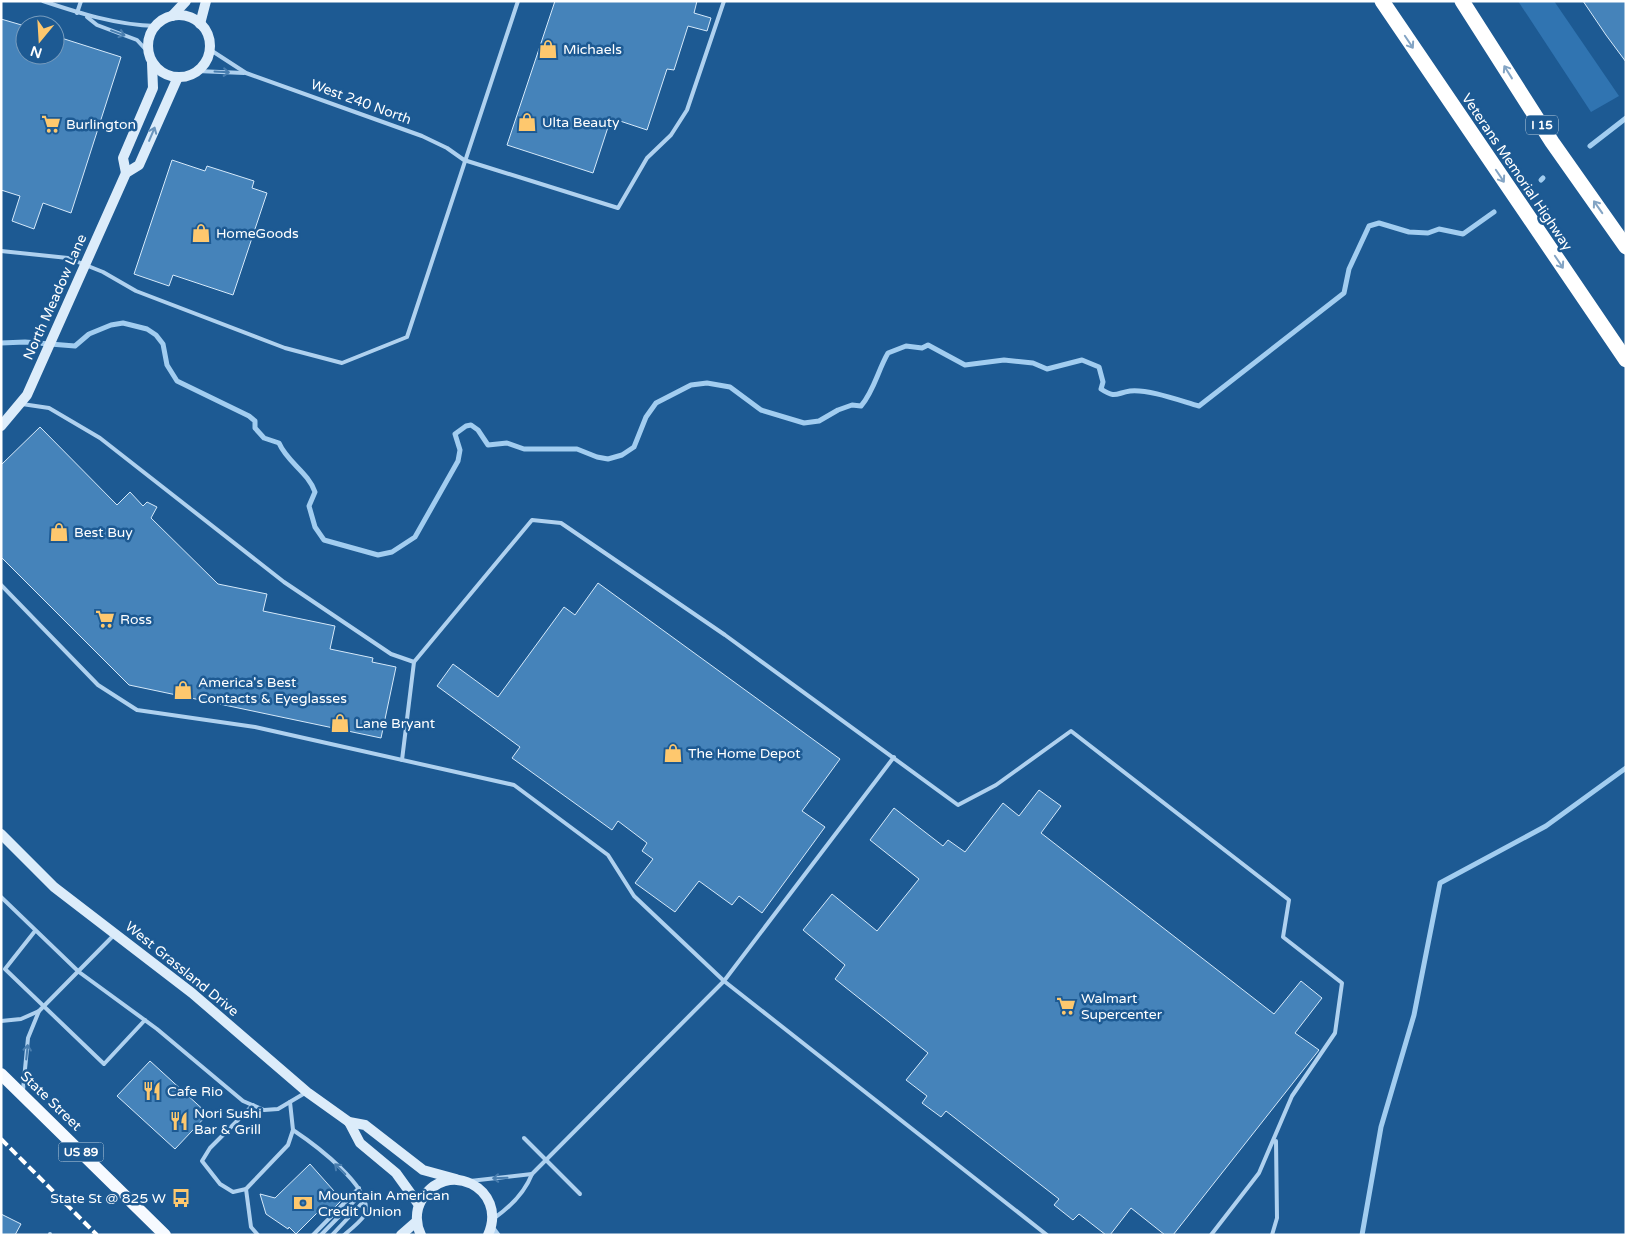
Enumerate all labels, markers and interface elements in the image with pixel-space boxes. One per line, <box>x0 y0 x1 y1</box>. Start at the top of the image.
north arrow <box>15 15 65 65</box>
one-way arrow <box>110 29 125 38</box>
one-way arrow <box>1404 34 1414 48</box>
shop icon: Michaels <box>537 38 559 60</box>
place label: Michaels <box>563 41 622 58</box>
text: N <box>28 42 44 62</box>
one-way arrow <box>1503 65 1513 79</box>
one-way arrow <box>214 67 230 77</box>
street label: West 240 North <box>308 76 414 128</box>
street label: Veterans Memorial Highway <box>1458 90 1576 254</box>
shop icon: Ulta Beauty <box>516 111 538 133</box>
supermarket icon: Burlington <box>40 113 62 135</box>
place label: Ulta Beauty <box>542 114 620 131</box>
place label: Burlington <box>66 116 136 133</box>
road number: I 15 <box>1526 116 1558 134</box>
one-way arrow <box>148 127 158 142</box>
one-way arrow <box>1495 169 1505 183</box>
one-way arrow <box>1593 200 1603 214</box>
shop icon: HomeGoods <box>190 222 212 244</box>
place label: HomeGoods <box>216 225 299 242</box>
street label: North Meadow Lane <box>20 231 90 363</box>
one-way arrow <box>1554 255 1564 269</box>
shop icon: Best Buy <box>48 521 70 543</box>
place label: Best Buy <box>74 524 133 541</box>
supermarket icon: Ross <box>94 608 116 630</box>
place label: Ross <box>120 611 152 628</box>
place label: America's Best Contacts & Eyeglasses <box>198 674 347 707</box>
shop icon: America's Best Contacts & Eyeglasses <box>172 679 194 701</box>
shop icon: Lane Bryant <box>329 712 351 734</box>
place label: Lane Bryant <box>355 715 436 732</box>
shop icon: The Home Depot <box>662 742 684 764</box>
place label: The Home Depot <box>688 745 801 762</box>
street label: West Grassland Drive <box>122 918 242 1020</box>
place label: Walmart Supercenter <box>1081 990 1163 1023</box>
supermarket icon: Walmart Supercenter <box>1055 995 1077 1017</box>
one-way arrow <box>22 1044 32 1060</box>
street label: State Street <box>17 1068 85 1135</box>
restaurant icon: Cafe Rio <box>141 1080 163 1102</box>
place label: Cafe Rio <box>167 1083 223 1100</box>
place label: Nori Sushi Bar & Grill <box>194 1105 262 1138</box>
restaurant icon: Nori Sushi Bar & Grill <box>168 1110 190 1132</box>
road number: US 89 <box>58 1142 104 1162</box>
one-way arrow <box>334 1163 346 1175</box>
one-way arrow <box>492 1173 508 1183</box>
bus stop icon: State St @ 825 W <box>170 1187 192 1209</box>
place label: Mountain American Credit Union <box>318 1187 449 1220</box>
place label: State St @ 825 W <box>50 1190 166 1207</box>
bank icon: Mountain American Credit Union <box>292 1192 314 1214</box>

